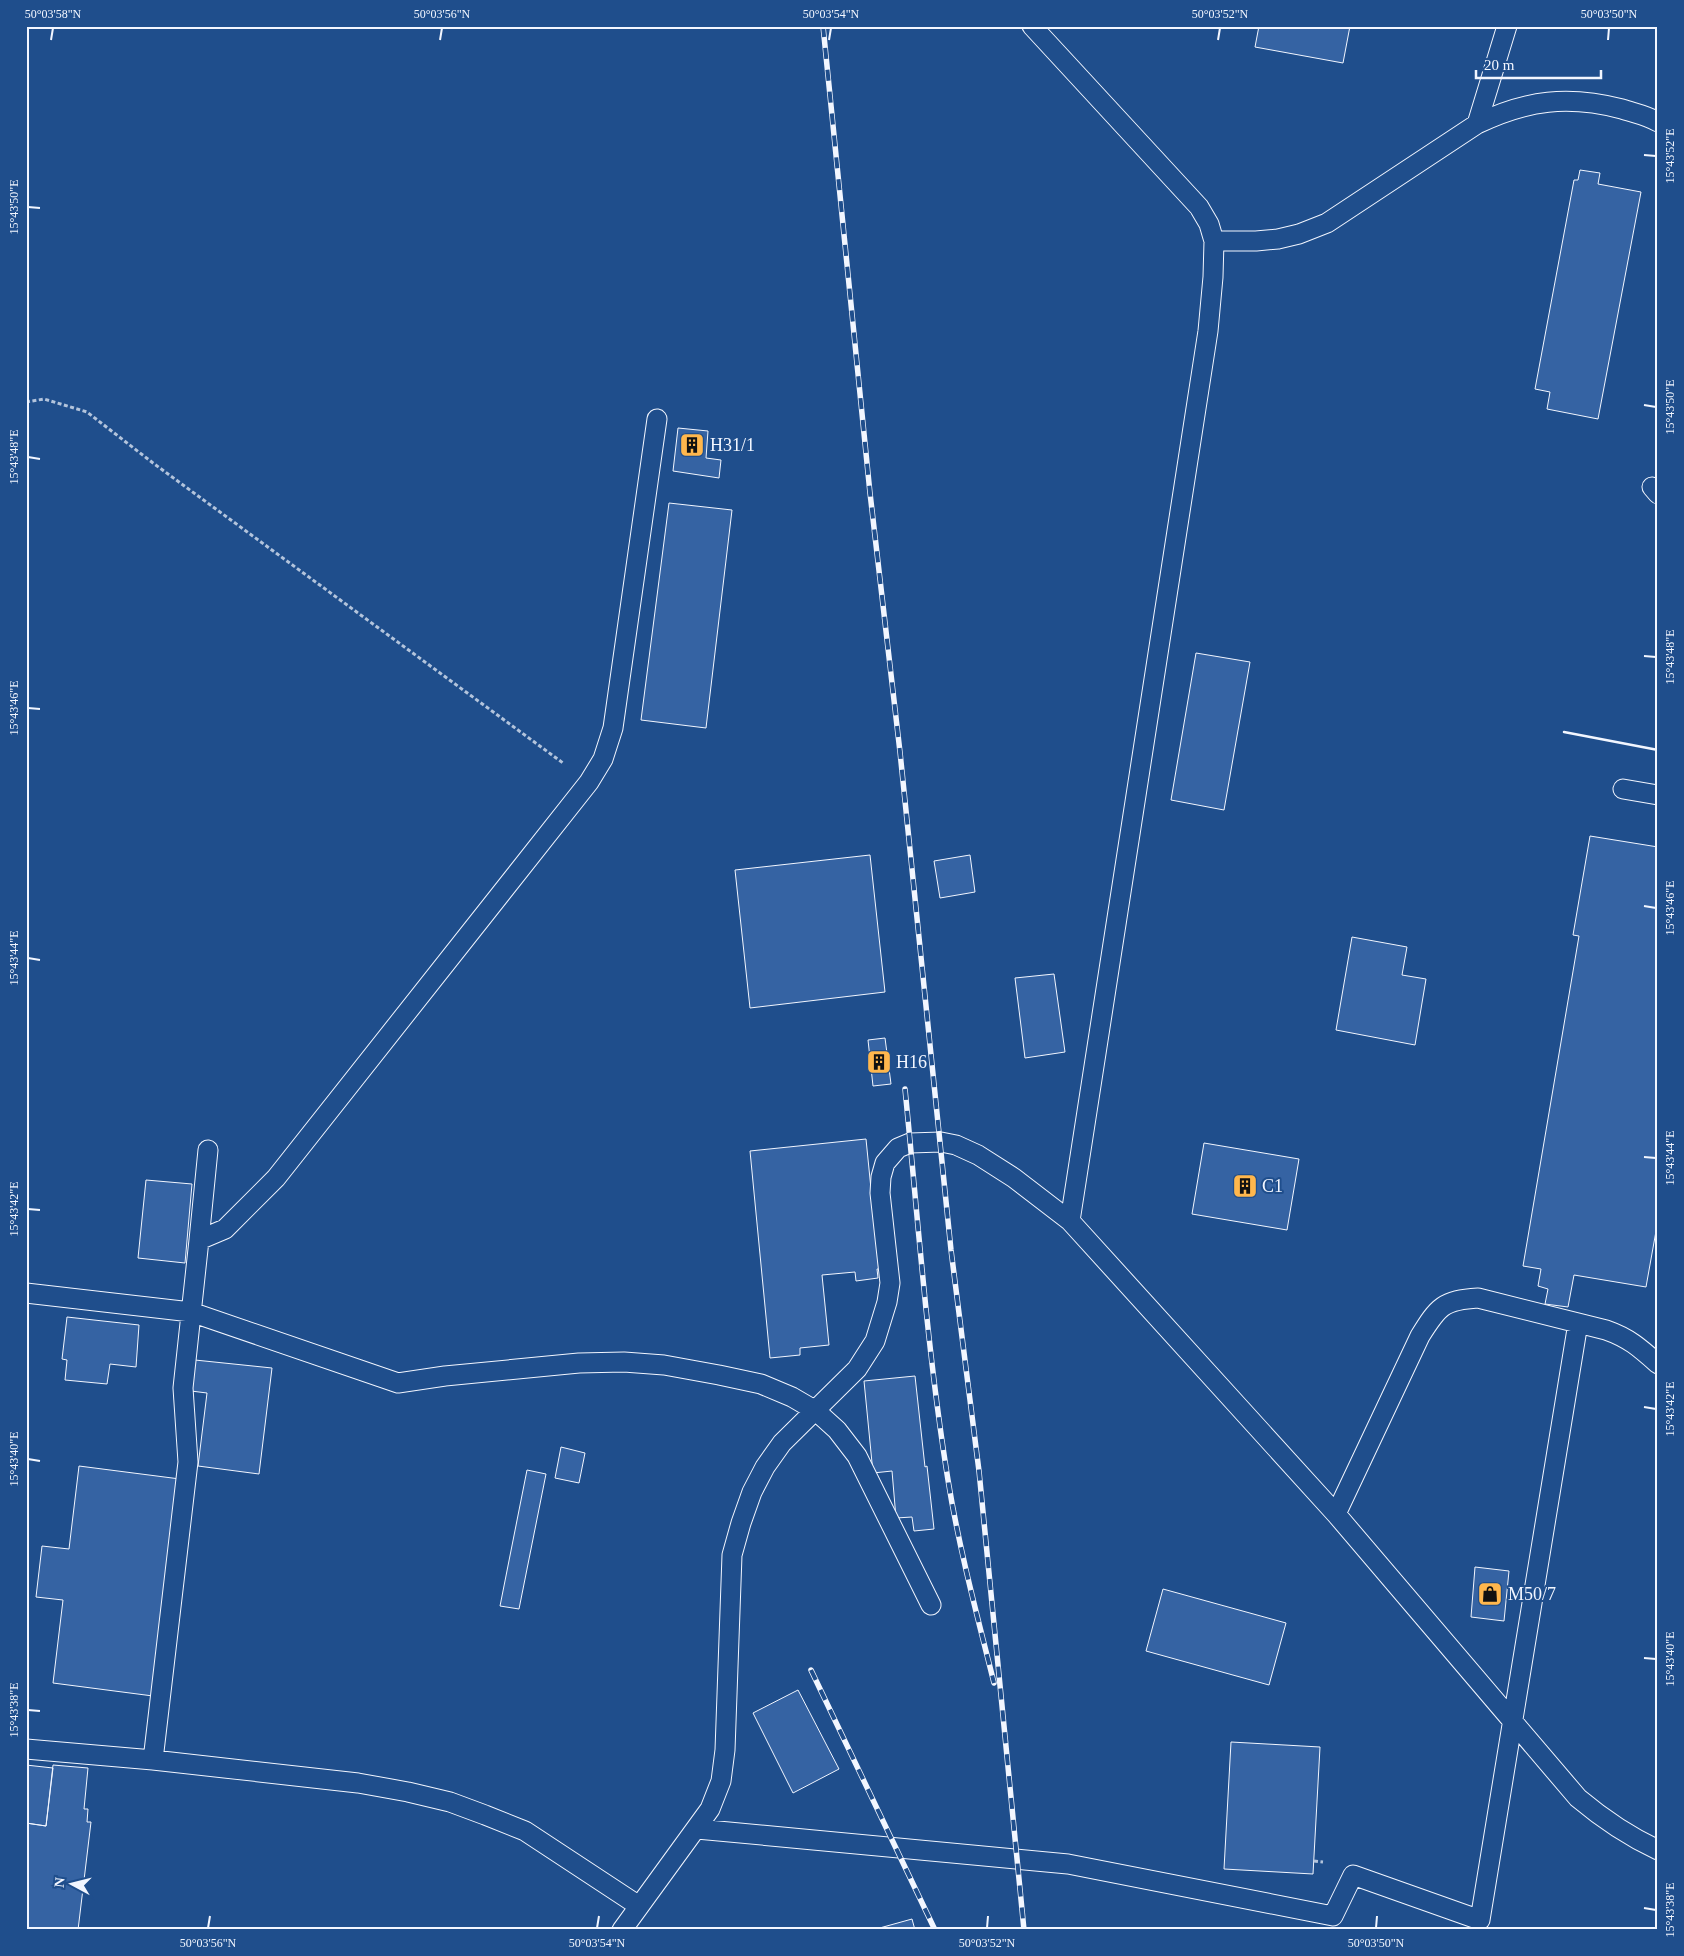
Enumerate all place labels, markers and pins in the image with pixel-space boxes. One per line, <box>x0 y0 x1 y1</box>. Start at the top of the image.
building icon: H31/1 <box>679 432 705 458</box>
place label: H31/1 <box>710 435 755 455</box>
building icon: H16 <box>866 1049 892 1075</box>
place label: H16 <box>896 1052 927 1072</box>
building icon: C1 <box>1232 1173 1258 1199</box>
place label: C1 <box>1262 1176 1283 1196</box>
shop icon: M50/7 <box>1477 1581 1503 1607</box>
place label: M50/7 <box>1508 1584 1556 1604</box>

